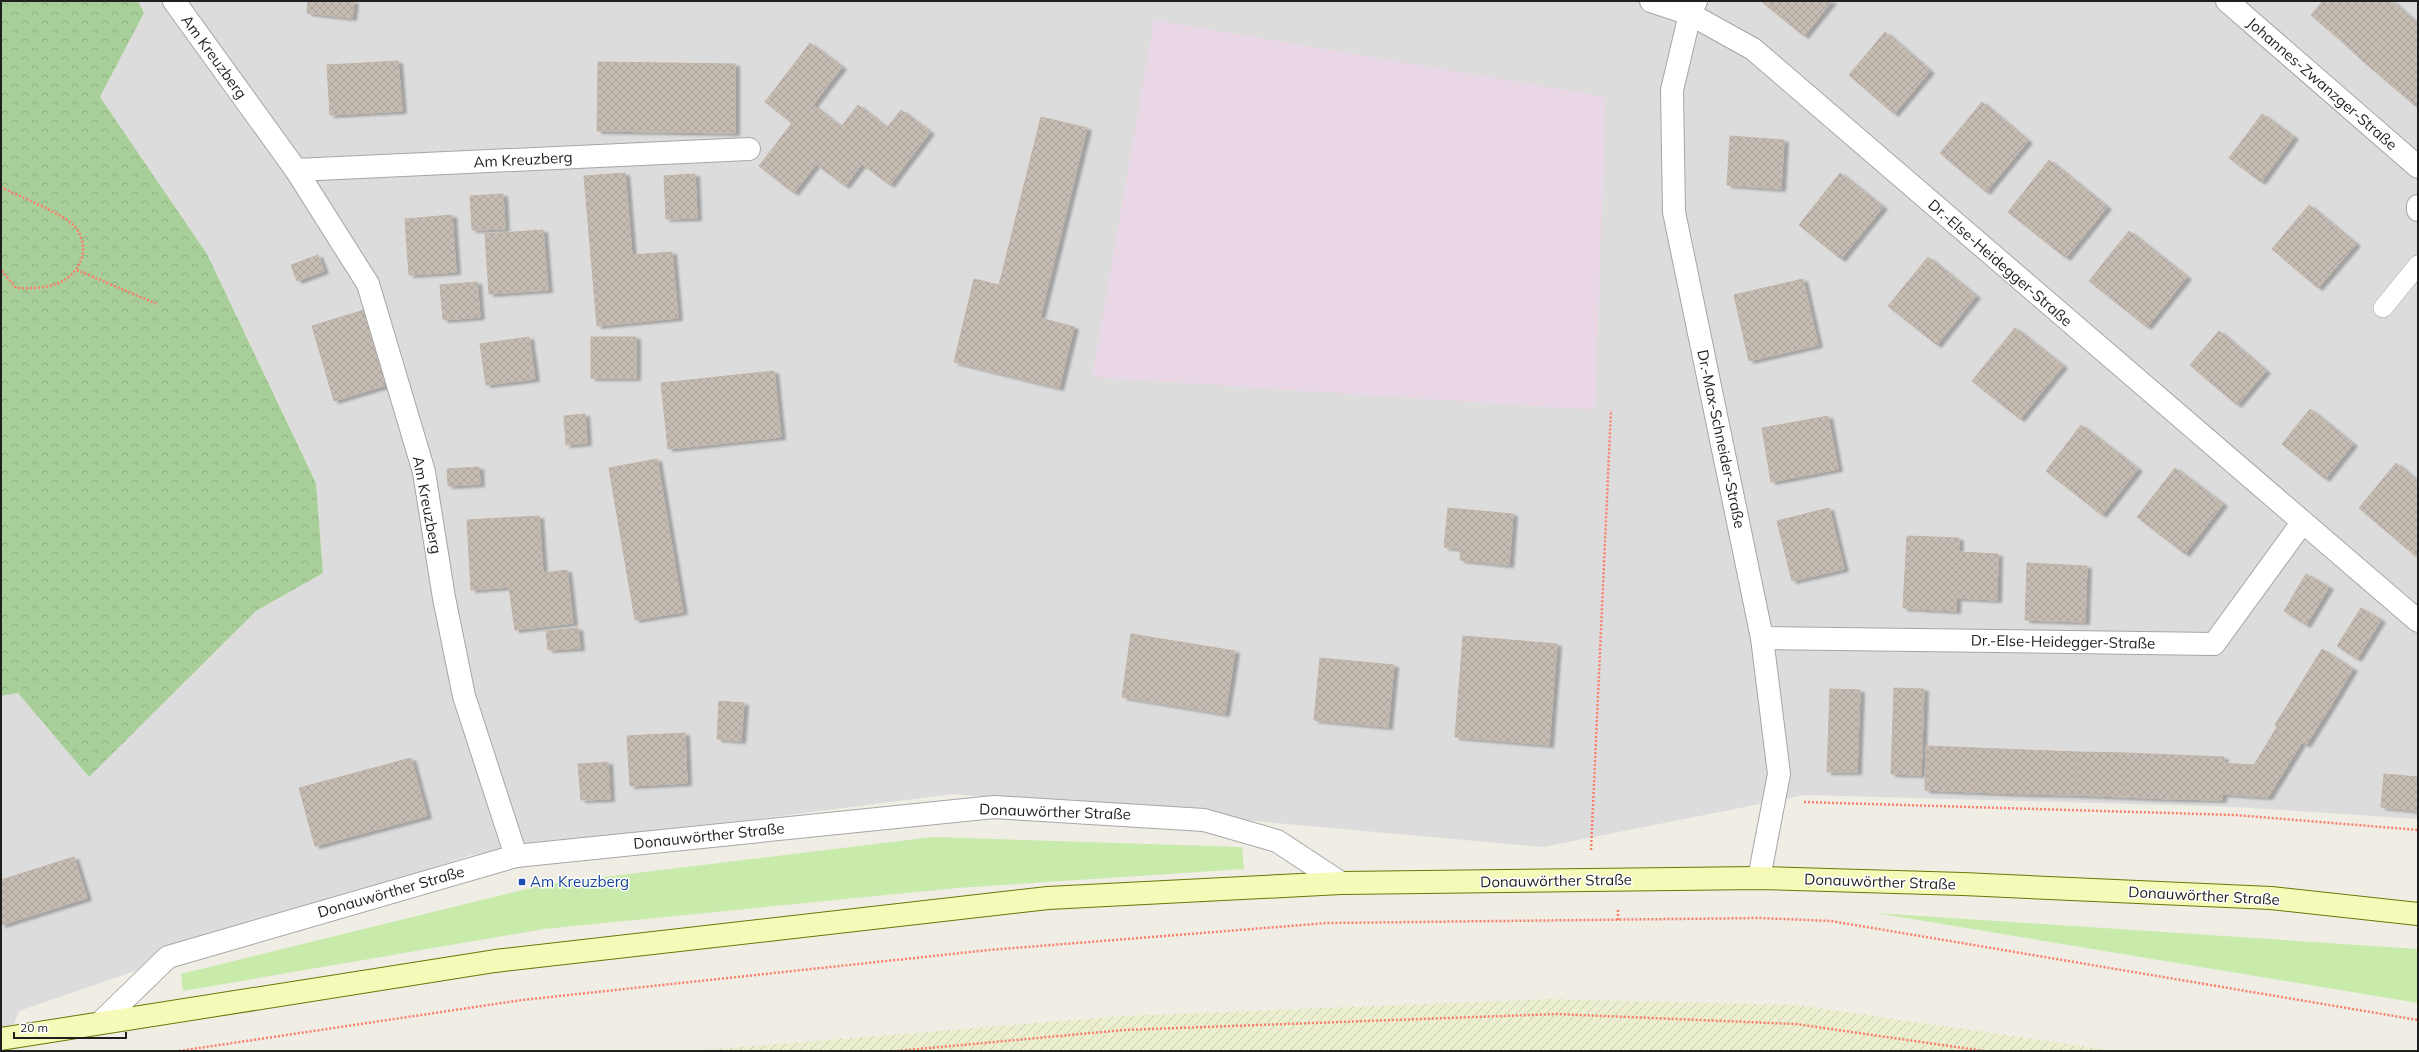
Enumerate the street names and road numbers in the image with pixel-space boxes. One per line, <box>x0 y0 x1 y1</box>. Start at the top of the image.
street label: Am Kreuzberg <box>178 11 251 102</box>
street label: Johannes-Zwanzger-Straße <box>2243 13 2401 154</box>
street label: Am Kreuzberg <box>473 147 573 172</box>
street label: Dr.-Else-Heidegger-Straße <box>1924 195 2076 330</box>
street label: Dr.-Max-Schneider-Straße <box>1693 348 1750 530</box>
street label: Am Kreuzberg <box>409 454 446 555</box>
street label: Dr.-Else-Heidegger-Straße <box>1971 630 2155 653</box>
street label: Donauwörther Straße <box>979 799 1131 824</box>
street label: Donauwörther Straße <box>633 818 785 853</box>
street label: Donauwörther Straße <box>315 861 466 922</box>
street label: Donauwörther Straße <box>1804 869 1956 894</box>
street label: Donauwörther Straße <box>1480 870 1632 891</box>
street label: Donauwörther Straße <box>2128 882 2280 909</box>

